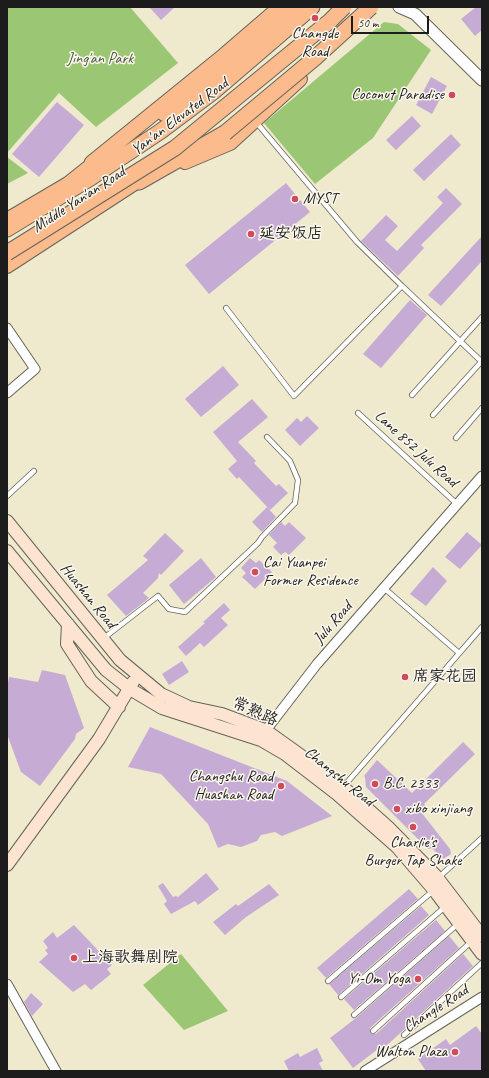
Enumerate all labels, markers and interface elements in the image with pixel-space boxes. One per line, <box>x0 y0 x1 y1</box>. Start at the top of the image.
scale bar <box>353 8 431 34</box>
marker: Changde Road <box>310 13 320 23</box>
text: 50 m <box>358 15 378 31</box>
place label: Changde Road <box>292 24 338 62</box>
park label: Jing'an Park <box>67 49 133 69</box>
street label: Yan'an Elevated Road <box>128 74 232 160</box>
place label: Coconut Paradise <box>351 85 444 105</box>
marker: Coconut Paradise <box>447 90 457 100</box>
street label: Middle Yan'an Road <box>29 163 129 237</box>
place label: MYST <box>303 189 337 209</box>
marker: MYST <box>290 194 300 204</box>
place label: 延安饭店 <box>259 224 323 244</box>
marker: 延安饭店 <box>246 229 256 239</box>
street label: Lane 852 Julu Road <box>370 407 462 491</box>
place label: Cai Yuanpei Former Residence <box>263 553 358 591</box>
street label: Huashan Road <box>56 559 120 633</box>
marker: Cai Yuanpei Former Residence <box>250 567 260 577</box>
street label: Julu Road <box>309 598 357 648</box>
place label: 席家花园 <box>413 667 477 687</box>
marker: 席家花园 <box>400 672 410 682</box>
street label: 常熟路 <box>229 693 281 731</box>
street label: Changshu Road <box>300 743 378 811</box>
place label: Changshu Road Huashan Road <box>189 767 273 805</box>
place label: B.C. 2333 <box>383 774 438 794</box>
marker: B.C. 2333 <box>370 779 380 789</box>
marker: Changshu Road Huashan Road <box>276 781 286 791</box>
place label: xibo xinjiang <box>405 799 472 819</box>
marker: xibo xinjiang <box>392 804 402 814</box>
marker: Charlie's Burger Tap Shake <box>408 822 418 832</box>
place label: Charlie's Burger Tap Shake <box>365 833 461 871</box>
place label: 上海歌舞剧院 <box>82 948 178 968</box>
marker: 上海歌舞剧院 <box>69 953 79 963</box>
place label: Yi-Om Yoga <box>348 969 410 989</box>
marker: Yi-Om Yoga <box>413 974 423 984</box>
street label: Changle Road <box>400 981 472 1037</box>
place label: Walton Plaza <box>375 1042 447 1062</box>
marker: Walton Plaza <box>450 1047 460 1057</box>

